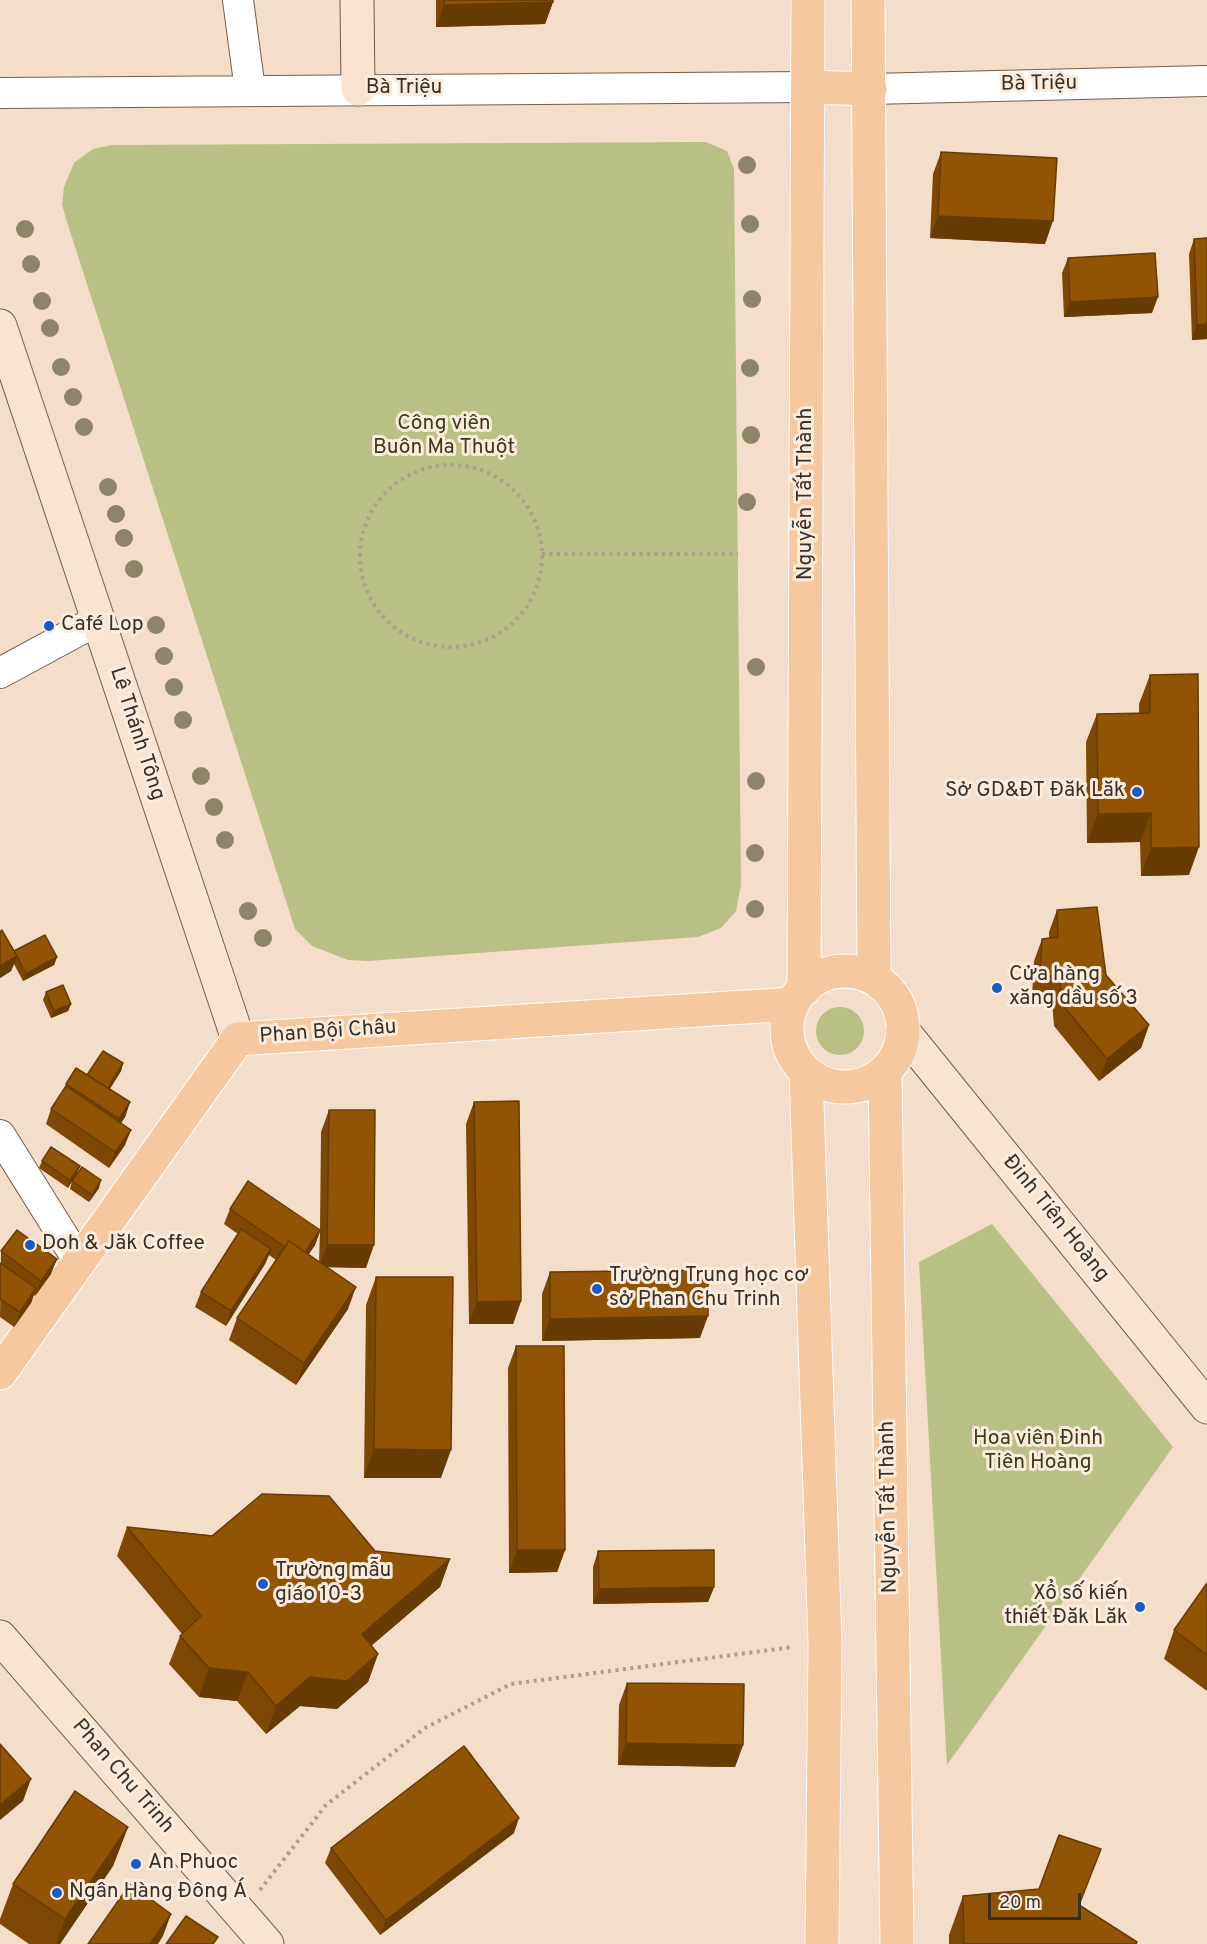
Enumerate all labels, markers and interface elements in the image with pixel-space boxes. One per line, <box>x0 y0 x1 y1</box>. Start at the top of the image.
street label: Bà Triệu <box>1000 72 1078 98</box>
street label: Bà Triệu <box>366 76 442 102</box>
street label: Nguyễn Tất Thành <box>794 408 820 580</box>
park label: Công viên Buôn Ma Thuột <box>373 412 515 462</box>
place label: Café Lop <box>61 613 144 639</box>
marker: Café Lop <box>42 619 56 633</box>
street label: Lê Thánh Tông <box>103 664 169 804</box>
place label: Sở GD&ĐT Đăk Lăk <box>945 779 1125 805</box>
marker: Sở GD&ĐT Đăk Lăk <box>1130 785 1144 799</box>
place label: Cửa hàng xăng dầu số 3 <box>1009 963 1138 1013</box>
marker: Cửa hàng xăng dầu số 3 <box>990 981 1004 995</box>
street label: Phan Bội Châu <box>259 1016 397 1050</box>
street label: Đinh Tiên Hoàng <box>996 1151 1114 1287</box>
place label: Doh & Jăk Coffee <box>42 1232 205 1258</box>
marker: Doh & Jăk Coffee <box>23 1238 37 1252</box>
place label: Trường Trung học cơ sở Phan Chu Trinh <box>609 1264 808 1314</box>
marker: Trường Trung học cơ sở Phan Chu Trinh <box>590 1282 604 1296</box>
street label: Nguyễn Tất Thành <box>876 1420 904 1594</box>
park label: Hoa viên Đinh Tiên Hoàng <box>973 1427 1103 1477</box>
place label: Trường mẫu giáo 10-3 <box>275 1559 391 1609</box>
marker: Trường mẫu giáo 10-3 <box>256 1577 270 1591</box>
place label: Xổ số kiến thiết Đăk Lăk <box>1004 1582 1128 1632</box>
marker: Xổ số kiến thiết Đăk Lăk <box>1133 1600 1147 1614</box>
street label: Phan Chu Trinh <box>66 1715 178 1839</box>
place label: An Phuoc <box>148 1851 238 1877</box>
marker: An Phuoc <box>129 1857 143 1871</box>
place label: Ngân Hàng Đông Á <box>69 1880 247 1906</box>
scale bar <box>991 1881 1084 1919</box>
marker: Ngân Hàng Đông Á <box>50 1886 64 1900</box>
text: 20 m <box>999 1892 1041 1915</box>

